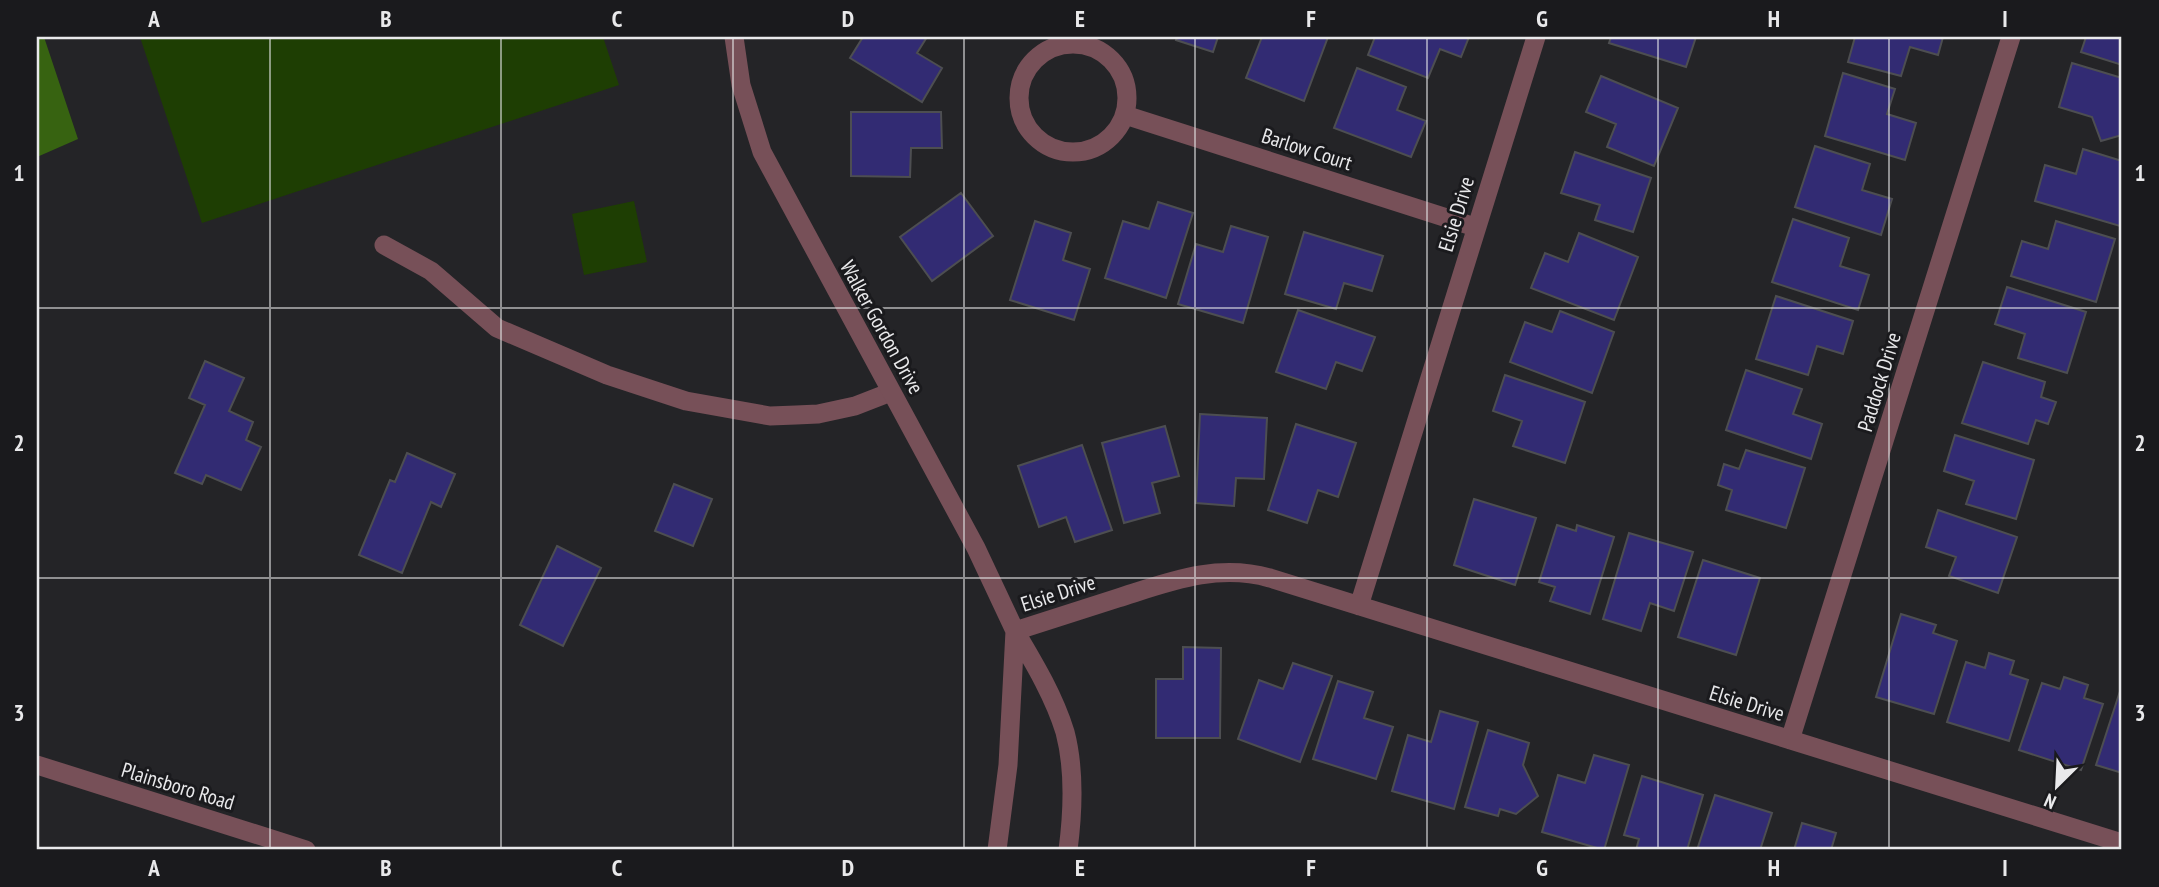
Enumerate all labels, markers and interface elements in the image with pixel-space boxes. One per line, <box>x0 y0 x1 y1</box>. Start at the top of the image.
text: A <box>147 4 160 33</box>
text: B <box>380 4 392 33</box>
text: C <box>612 4 623 33</box>
text: D <box>842 4 854 33</box>
text: E <box>1075 4 1085 33</box>
text: F <box>1306 4 1316 33</box>
text: G <box>1536 4 1548 33</box>
text: H <box>1768 4 1780 33</box>
text: I <box>2002 4 2008 33</box>
street label: Barlow Court <box>1258 122 1356 176</box>
text: 1 <box>14 158 25 187</box>
text: 1 <box>2135 158 2146 187</box>
street label: Elsie Drive <box>1432 173 1480 255</box>
street label: Walker Gordon Drive <box>834 255 930 399</box>
street label: Paddock Drive <box>1851 329 1907 435</box>
text: 2 <box>14 428 25 457</box>
text: 2 <box>2135 428 2146 457</box>
street label: Elsie Drive <box>1017 568 1099 618</box>
street label: Elsie Drive <box>1706 679 1788 727</box>
text: 3 <box>14 698 25 727</box>
text: 3 <box>2135 698 2146 727</box>
north arrow <box>2022 750 2092 820</box>
street label: Plainsboro Road <box>118 756 238 816</box>
text: N <box>2041 788 2060 815</box>
text: A <box>147 853 160 882</box>
text: B <box>380 853 392 882</box>
text: C <box>612 853 623 882</box>
text: D <box>842 853 854 882</box>
text: E <box>1075 853 1085 882</box>
text: F <box>1306 853 1316 882</box>
text: G <box>1536 853 1548 882</box>
text: H <box>1768 853 1780 882</box>
text: I <box>2002 853 2008 882</box>

